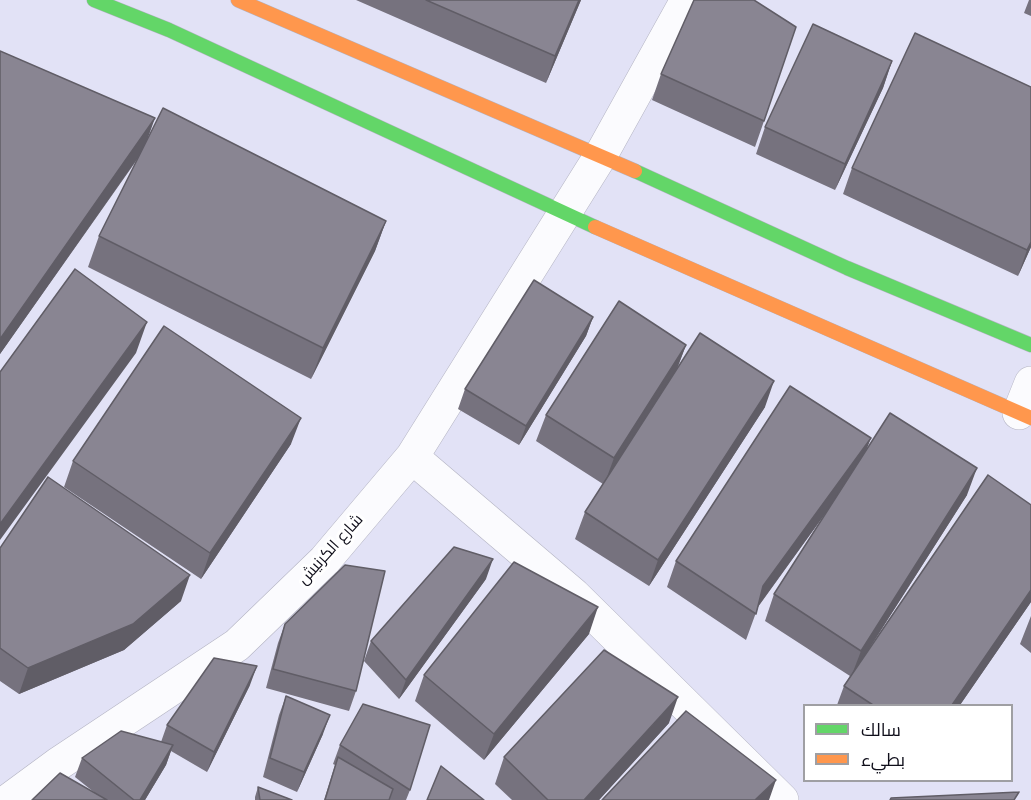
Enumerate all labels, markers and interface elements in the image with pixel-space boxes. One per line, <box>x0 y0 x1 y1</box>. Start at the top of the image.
street label: شارع الكرنيش <box>294 511 368 589</box>
legend <box>803 704 1013 782</box>
text: سالك <box>861 717 901 742</box>
text: بطيء <box>861 747 905 772</box>

